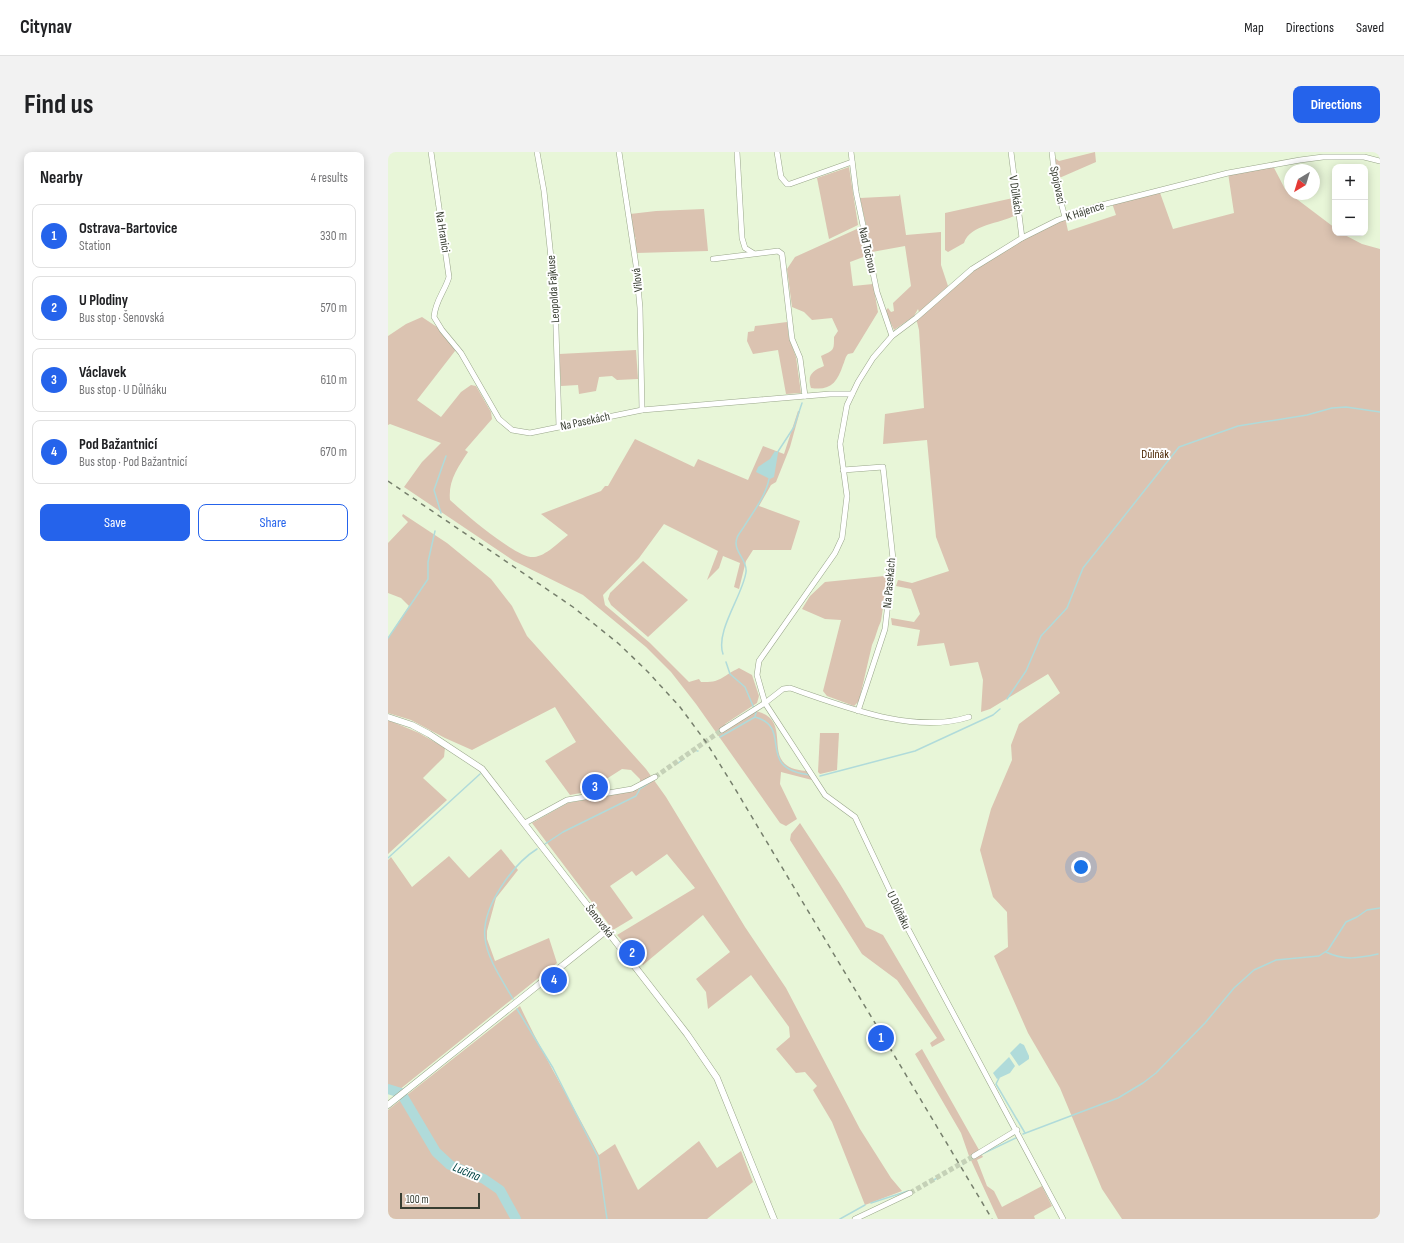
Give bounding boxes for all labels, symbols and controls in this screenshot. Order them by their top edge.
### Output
text: Citynav [20,16,72,39]
text: Map [1244,19,1264,36]
text: Directions [1286,19,1334,36]
text: Saved [1356,19,1384,36]
button: Directions [1293,86,1380,123]
text: Find us [24,88,93,121]
north arrow [1284,164,1320,200]
map controls [1332,164,1368,236]
button: + [1332,164,1368,200]
street label: Spojovací [1046,165,1069,206]
text: Nearby [40,168,83,188]
text: 4 results [311,170,348,186]
street label: V Důlkách [1005,174,1026,216]
street label: K Hájence [1064,198,1107,225]
button: − [1332,200,1368,236]
street label: Na Hranici [432,211,453,254]
text: Ostrava-Bartovice [79,219,177,238]
street label: Nad Točnou [855,226,880,274]
text: 1 [51,228,57,244]
text: 330 m [320,228,347,244]
text: Station [79,238,111,254]
street label: Leopolda Fajkuse [544,255,563,323]
street label: Vilová [629,267,646,293]
text: U Plodiny [79,291,128,310]
text: 2 [51,300,57,316]
text: 570 m [320,300,347,316]
text: Bus stop · Šenovská [79,310,164,326]
text: Václavek [79,363,126,382]
text: 3 [51,372,57,388]
text: 610 m [321,372,347,388]
text: Bus stop · U Důlňáku [79,382,167,398]
street label: Na Pasekách [559,409,611,434]
text: Pod Bažantnicí [79,435,157,454]
text: 4 [51,444,57,460]
text: 670 m [320,444,347,460]
park label: Důlňák [1141,447,1169,462]
text: Bus stop · Pod Bažantnicí [79,454,187,470]
button: Save [40,504,190,541]
button: Share [198,504,348,541]
street label: Na Pasekách [880,557,899,609]
pin: 3 [582,772,608,802]
your location [1071,857,1091,877]
street label: U Důlňáku [883,889,914,932]
street label: Šenovská [582,902,617,941]
pin: 2 [619,938,645,968]
pin: 4 [541,965,567,995]
pin: 1 [868,1023,894,1053]
water label: Lučina [451,1159,483,1185]
scale bar [400,1191,480,1210]
text: 100 m [406,1193,428,1206]

